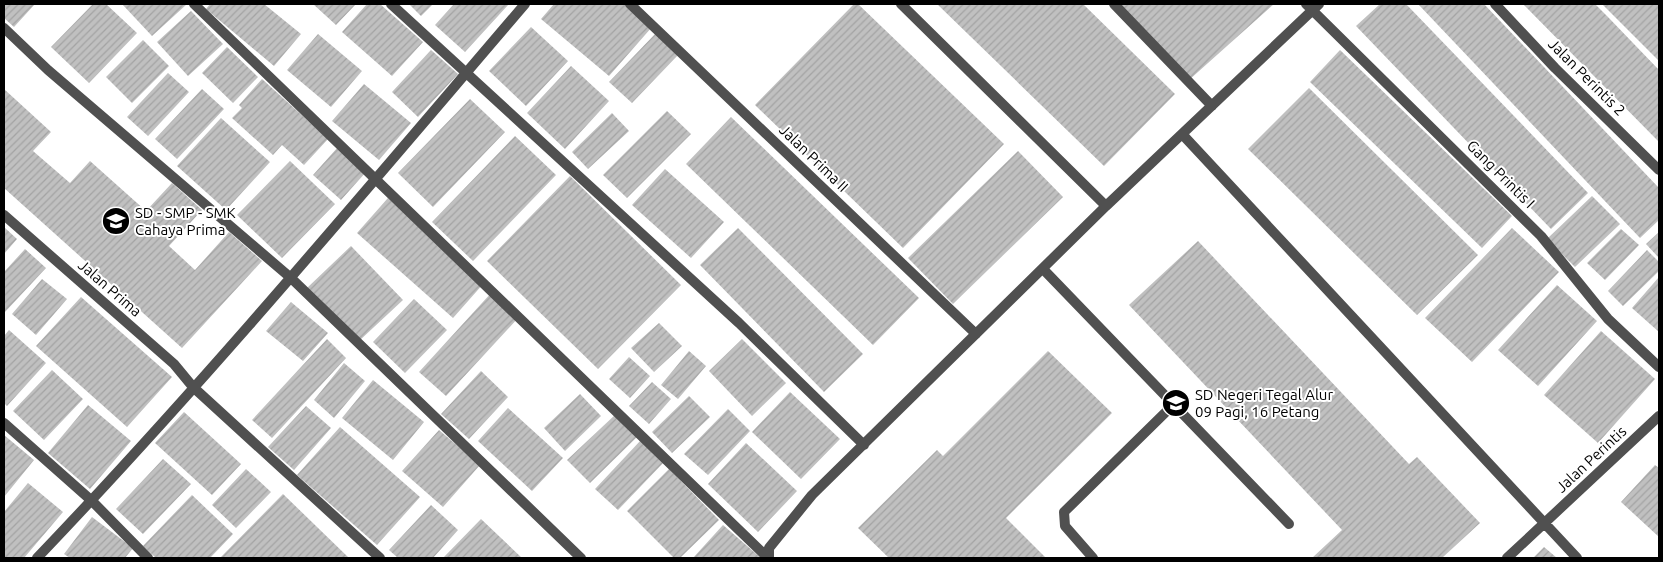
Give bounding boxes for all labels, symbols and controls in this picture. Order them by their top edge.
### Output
street label: Jalan Perintis 2 [1545,35,1629,119]
street label: Jalan Prima II [776,121,852,195]
street label: Gang Printis I [1464,137,1538,211]
place label: SD - SMP - SMK Cahaya Prima [135,204,236,238]
school or university icon: SD - SMP - SMK Cahaya Prima [101,206,131,236]
street label: Jalan Prima [75,256,145,320]
place label: SD Negeri Tegal Alur 09 Pagi, 16 Petang [1195,386,1333,420]
school or university icon: SD Negeri Tegal Alur 09 Pagi, 16 Petang [1161,388,1191,418]
street label: Jalan Perintis [1552,422,1630,496]

